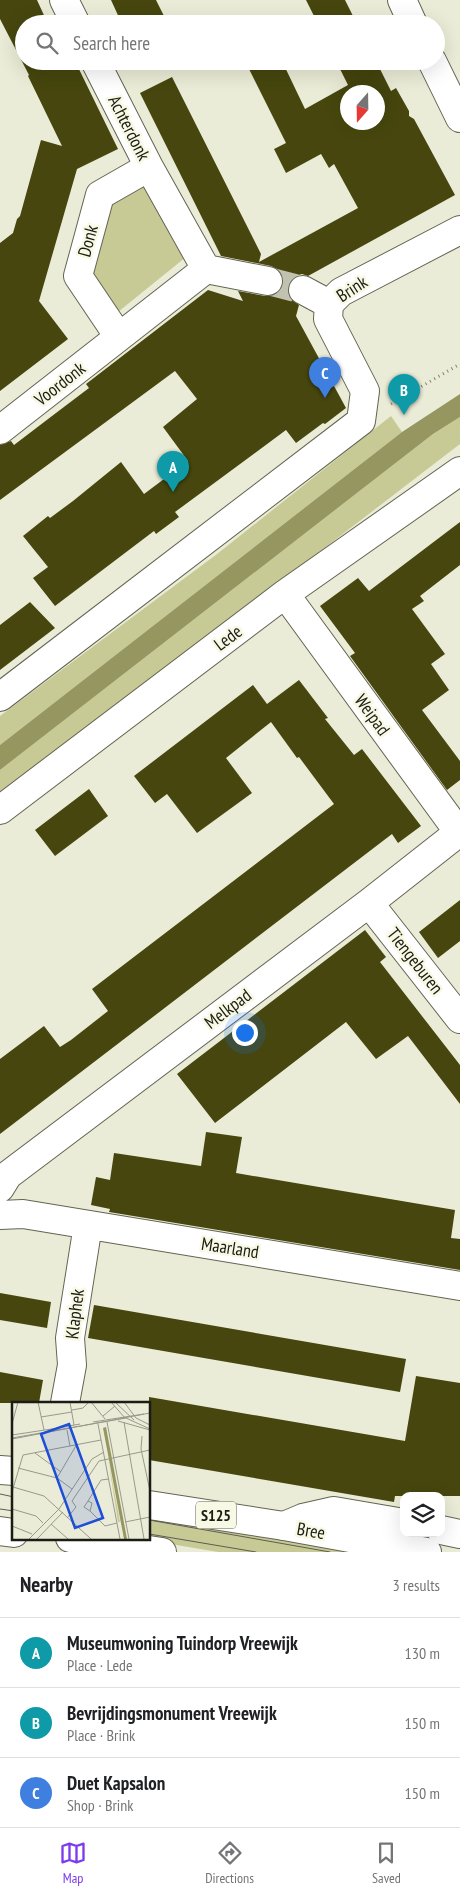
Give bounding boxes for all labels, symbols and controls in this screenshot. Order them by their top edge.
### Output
search box [15,15,445,70]
icon: search [33,29,61,57]
text: Search here [73,31,150,55]
north arrow [340,85,385,130]
street label: Achterdonk [103,91,156,164]
street label: Donk [72,222,103,259]
street label: Brink [332,270,372,307]
street label: Voordonk [29,357,90,411]
pin: C [309,357,341,398]
pin: B [388,374,420,415]
pin: A [157,451,189,492]
street label: Lede [209,620,246,656]
street label: Weipad [350,689,395,740]
street label: Tiengeburen [382,923,449,999]
street label: Melkpad [200,983,256,1034]
your location [232,1020,258,1046]
street label: Maarland [200,1232,260,1263]
street label: Klaphek [60,1287,89,1340]
inset map [12,1402,150,1540]
map controls [400,1492,445,1537]
button: layers [400,1492,445,1537]
road number: S125 [196,1502,236,1528]
street label: Bree [295,1517,327,1544]
text: Nearby [20,1571,73,1598]
text: 3 results [393,1575,440,1595]
text: Museumwoning Tuindorp Vreewijk [67,1631,298,1655]
text: A [32,1643,40,1663]
text: 130 m [405,1643,440,1663]
text: Place · Lede [67,1655,133,1675]
text: Bevrijdingsmonument Vreewijk [67,1701,277,1725]
text: B [32,1713,40,1733]
text: 150 m [405,1713,440,1733]
text: Place · Brink [67,1725,135,1745]
text: Duet Kapsalon [67,1771,165,1795]
text: C [32,1783,40,1803]
text: 150 m [405,1783,440,1803]
text: Shop · Brink [67,1795,134,1815]
tab: Map [59,1839,87,1887]
tab: Directions [205,1839,254,1887]
tab: Saved [372,1839,401,1887]

